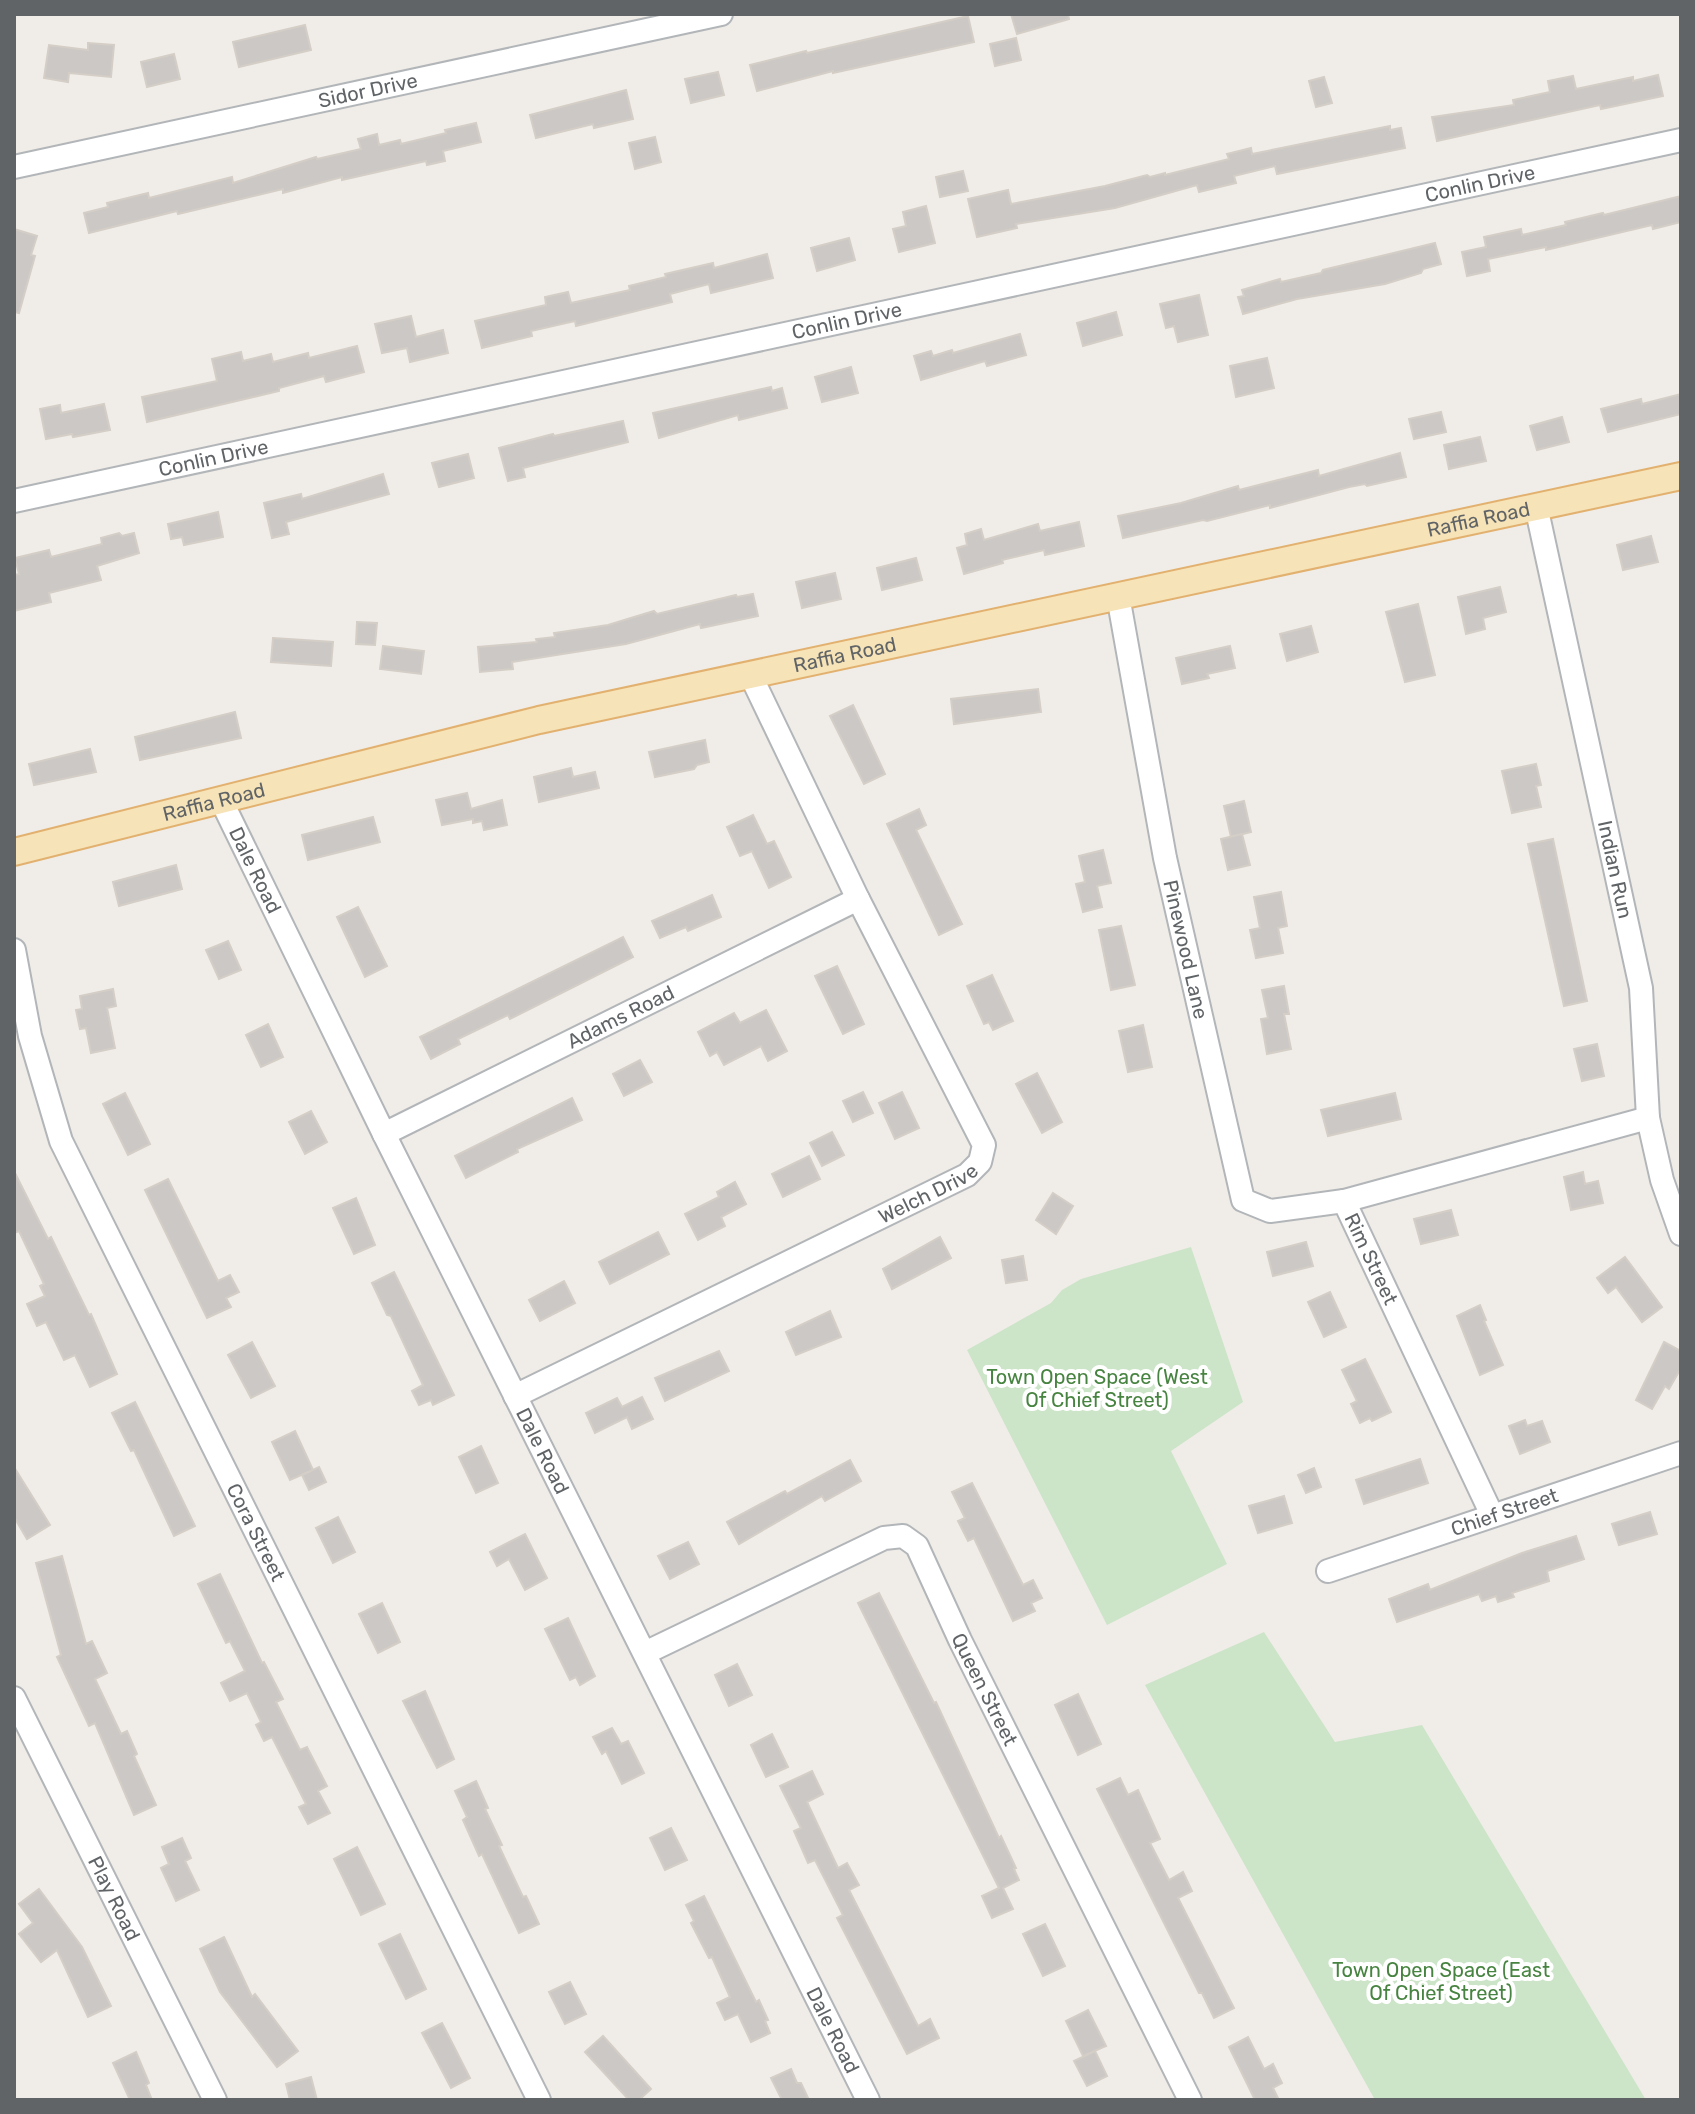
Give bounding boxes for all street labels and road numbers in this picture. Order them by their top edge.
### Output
street label: Sidor Drive [316,68,420,113]
street label: Conlin Drive [1423,160,1537,207]
street label: Conlin Drive [790,297,904,344]
street label: Conlin Drive [156,434,271,481]
street label: Raffia Road [1425,497,1532,542]
street label: Raffia Road [791,632,898,677]
street label: Raffia Road [160,777,267,826]
street label: Indian Run [1593,818,1638,921]
street label: Dale Road [224,823,286,917]
street label: Pinewood Lane [1158,878,1213,1021]
street label: Adams Road [563,980,678,1053]
street label: Welch Drive [874,1159,983,1228]
street label: Rim Street [1339,1209,1403,1309]
street label: Dale Road [511,1404,574,1498]
street label: Cora Street [222,1479,290,1585]
street label: Chief Street [1448,1483,1561,1541]
street label: Queen Street [946,1629,1023,1750]
street label: Play Road [83,1852,145,1945]
street label: Dale Road [801,1983,865,2077]

